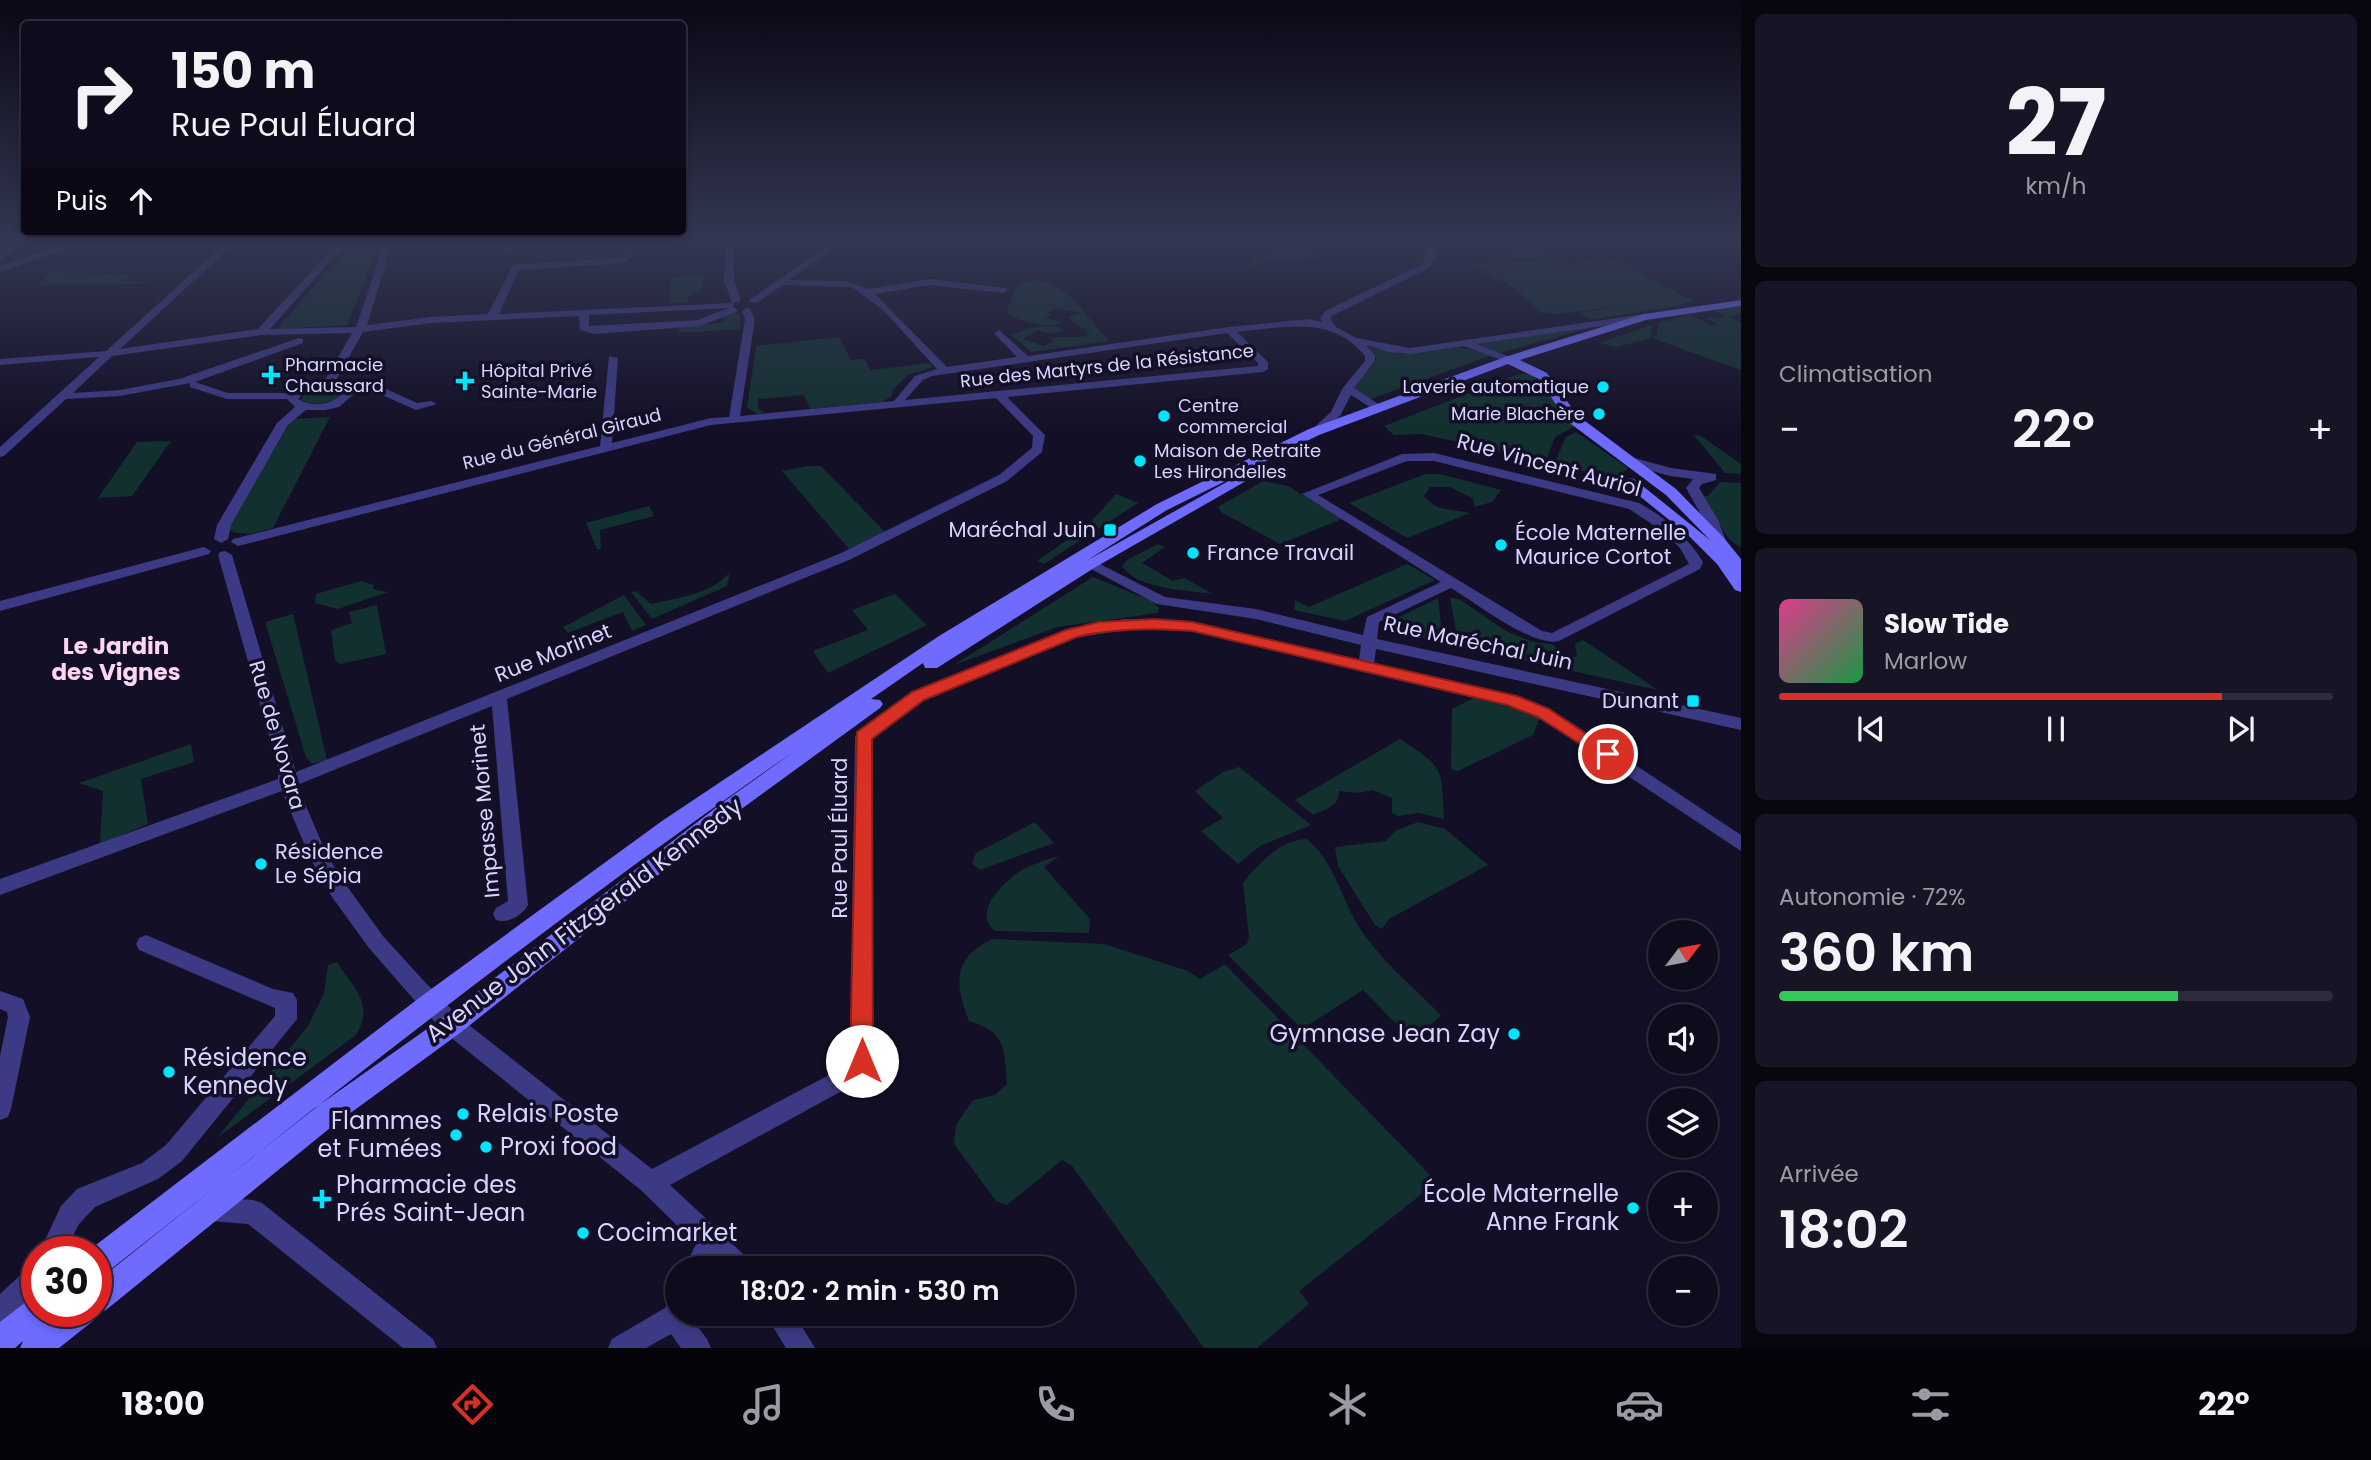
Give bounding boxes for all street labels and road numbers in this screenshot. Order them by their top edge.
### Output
street label: Rue des Martyrs de la Résistance [959,338,1255,393]
street label: Rue du Général Giraud [460,402,664,475]
street label: Rue Vincent Auriol [1454,426,1644,503]
street label: Rue Maréchal Juin [1381,608,1575,677]
street label: Rue Morinet [490,616,615,689]
street label: Rue de Novara [242,657,313,813]
street label: Impasse Morinet [462,723,507,899]
street label: Rue Paul Éluard [825,757,854,919]
street label: Avenue John Fitzgerald Kennedy [419,789,749,1050]

